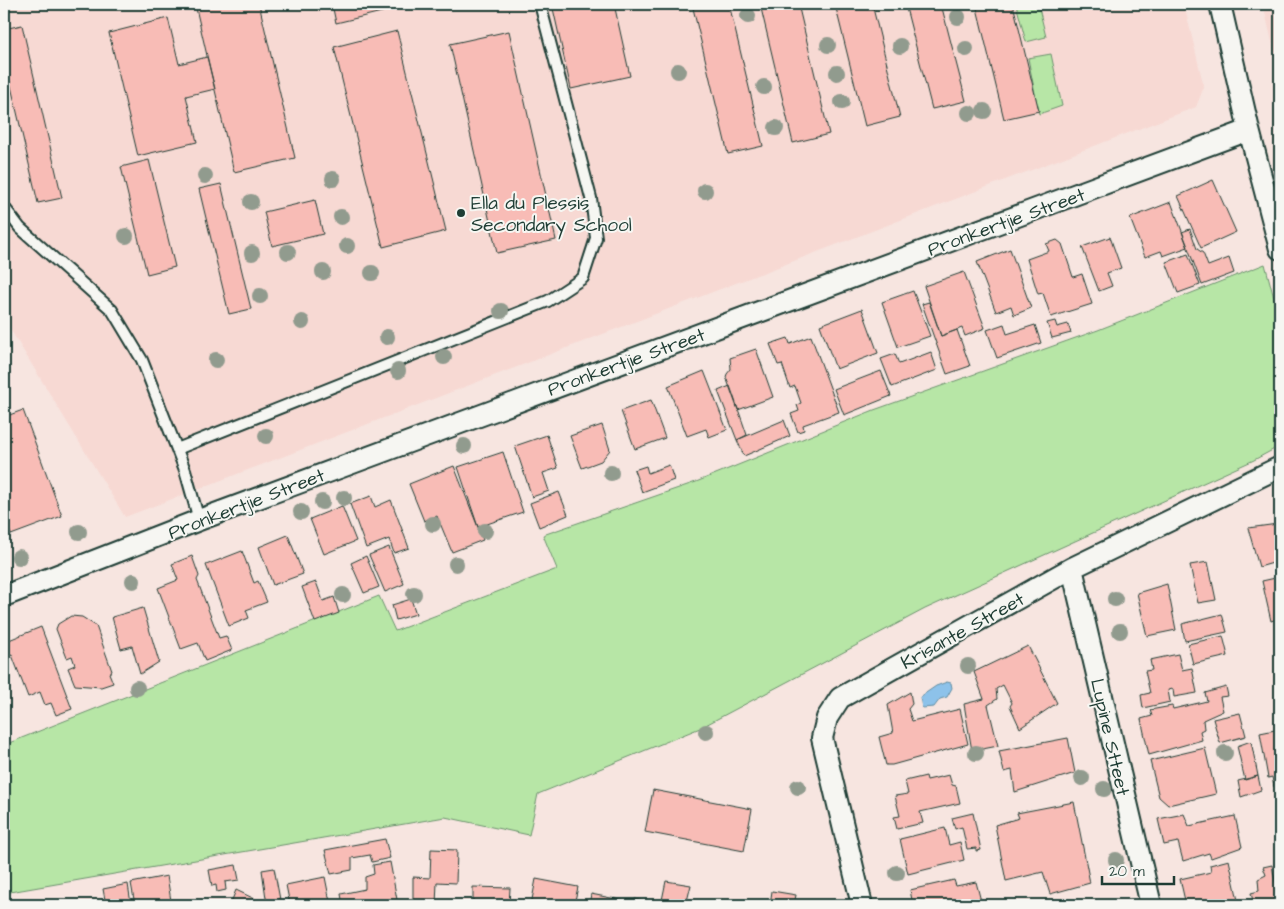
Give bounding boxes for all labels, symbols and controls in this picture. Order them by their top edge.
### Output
street label: Pronkertjie Street [924,181,1089,263]
place label: Ella du Plessis Secondary School [471,190,632,240]
marker: Ella du Plessis Secondary School [455,207,467,219]
street label: Pronkertjie Street [544,321,709,403]
street label: Pronkertjie Street [164,462,329,547]
street label: Krisante Street [896,586,1030,677]
street label: Lupine Stteet [1083,676,1136,799]
scale bar [1102,854,1174,886]
text: 20 m [1109,861,1145,882]

